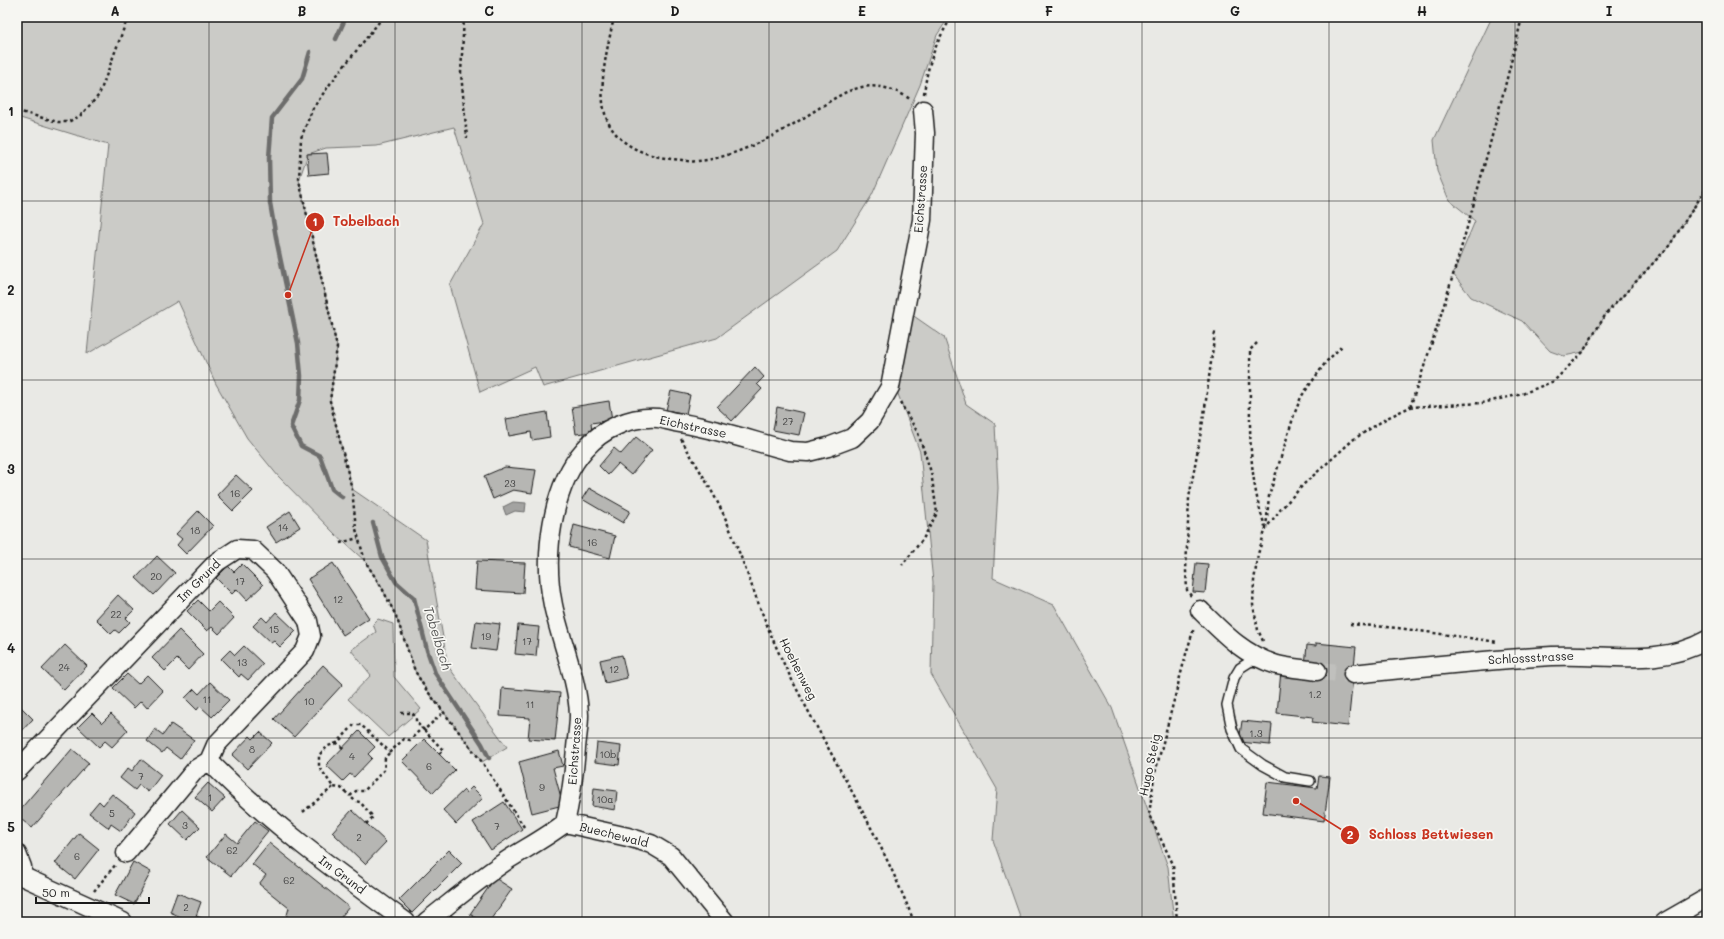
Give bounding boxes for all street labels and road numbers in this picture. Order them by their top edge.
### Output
street label: Eichstrasse [910,164,930,233]
street label: Eichstrasse [658,411,728,441]
street label: Im Grund [173,555,223,605]
street label: Hoehenweg [776,635,821,702]
street label: Schlossstrasse [1488,647,1574,667]
street label: Eichstrasse [564,716,584,785]
street label: Hugo Steig [1135,732,1163,797]
street label: Buechewald [578,818,651,850]
street label: Im Grund [316,851,369,897]

